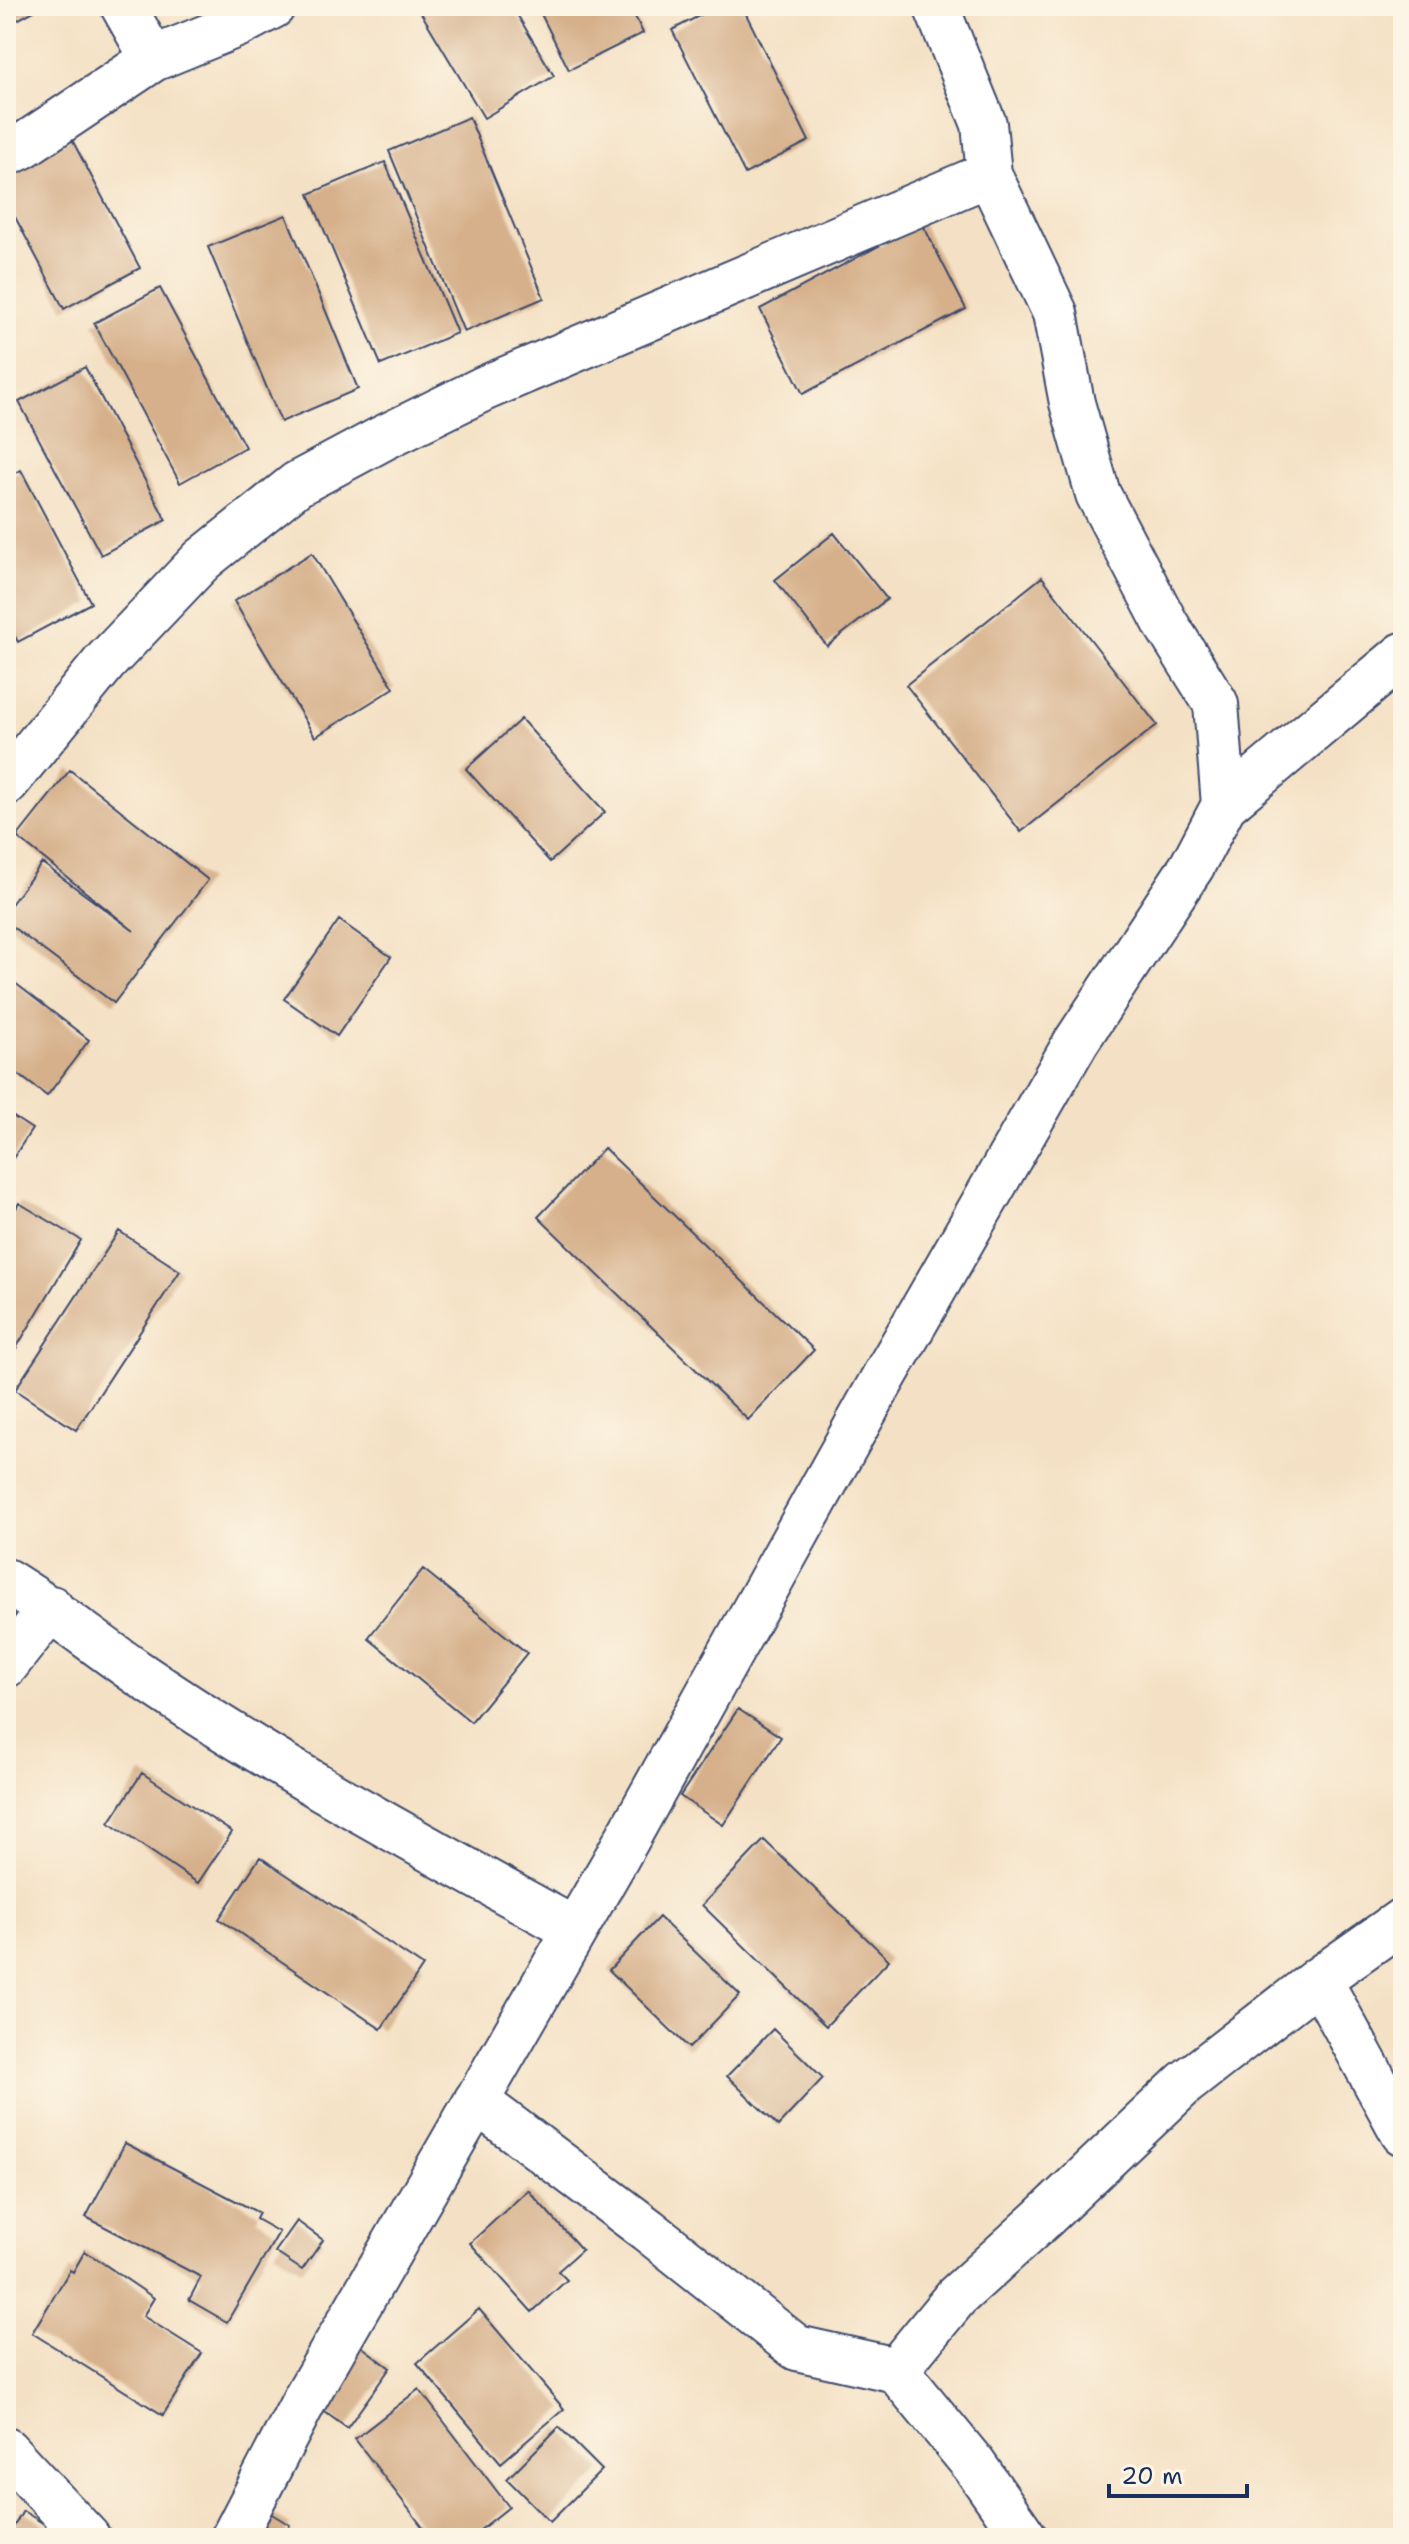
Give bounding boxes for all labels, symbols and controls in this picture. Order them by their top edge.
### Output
scale bar [1109,2448,1247,2498]
text: 20 m [1121,2460,1183,2492]

